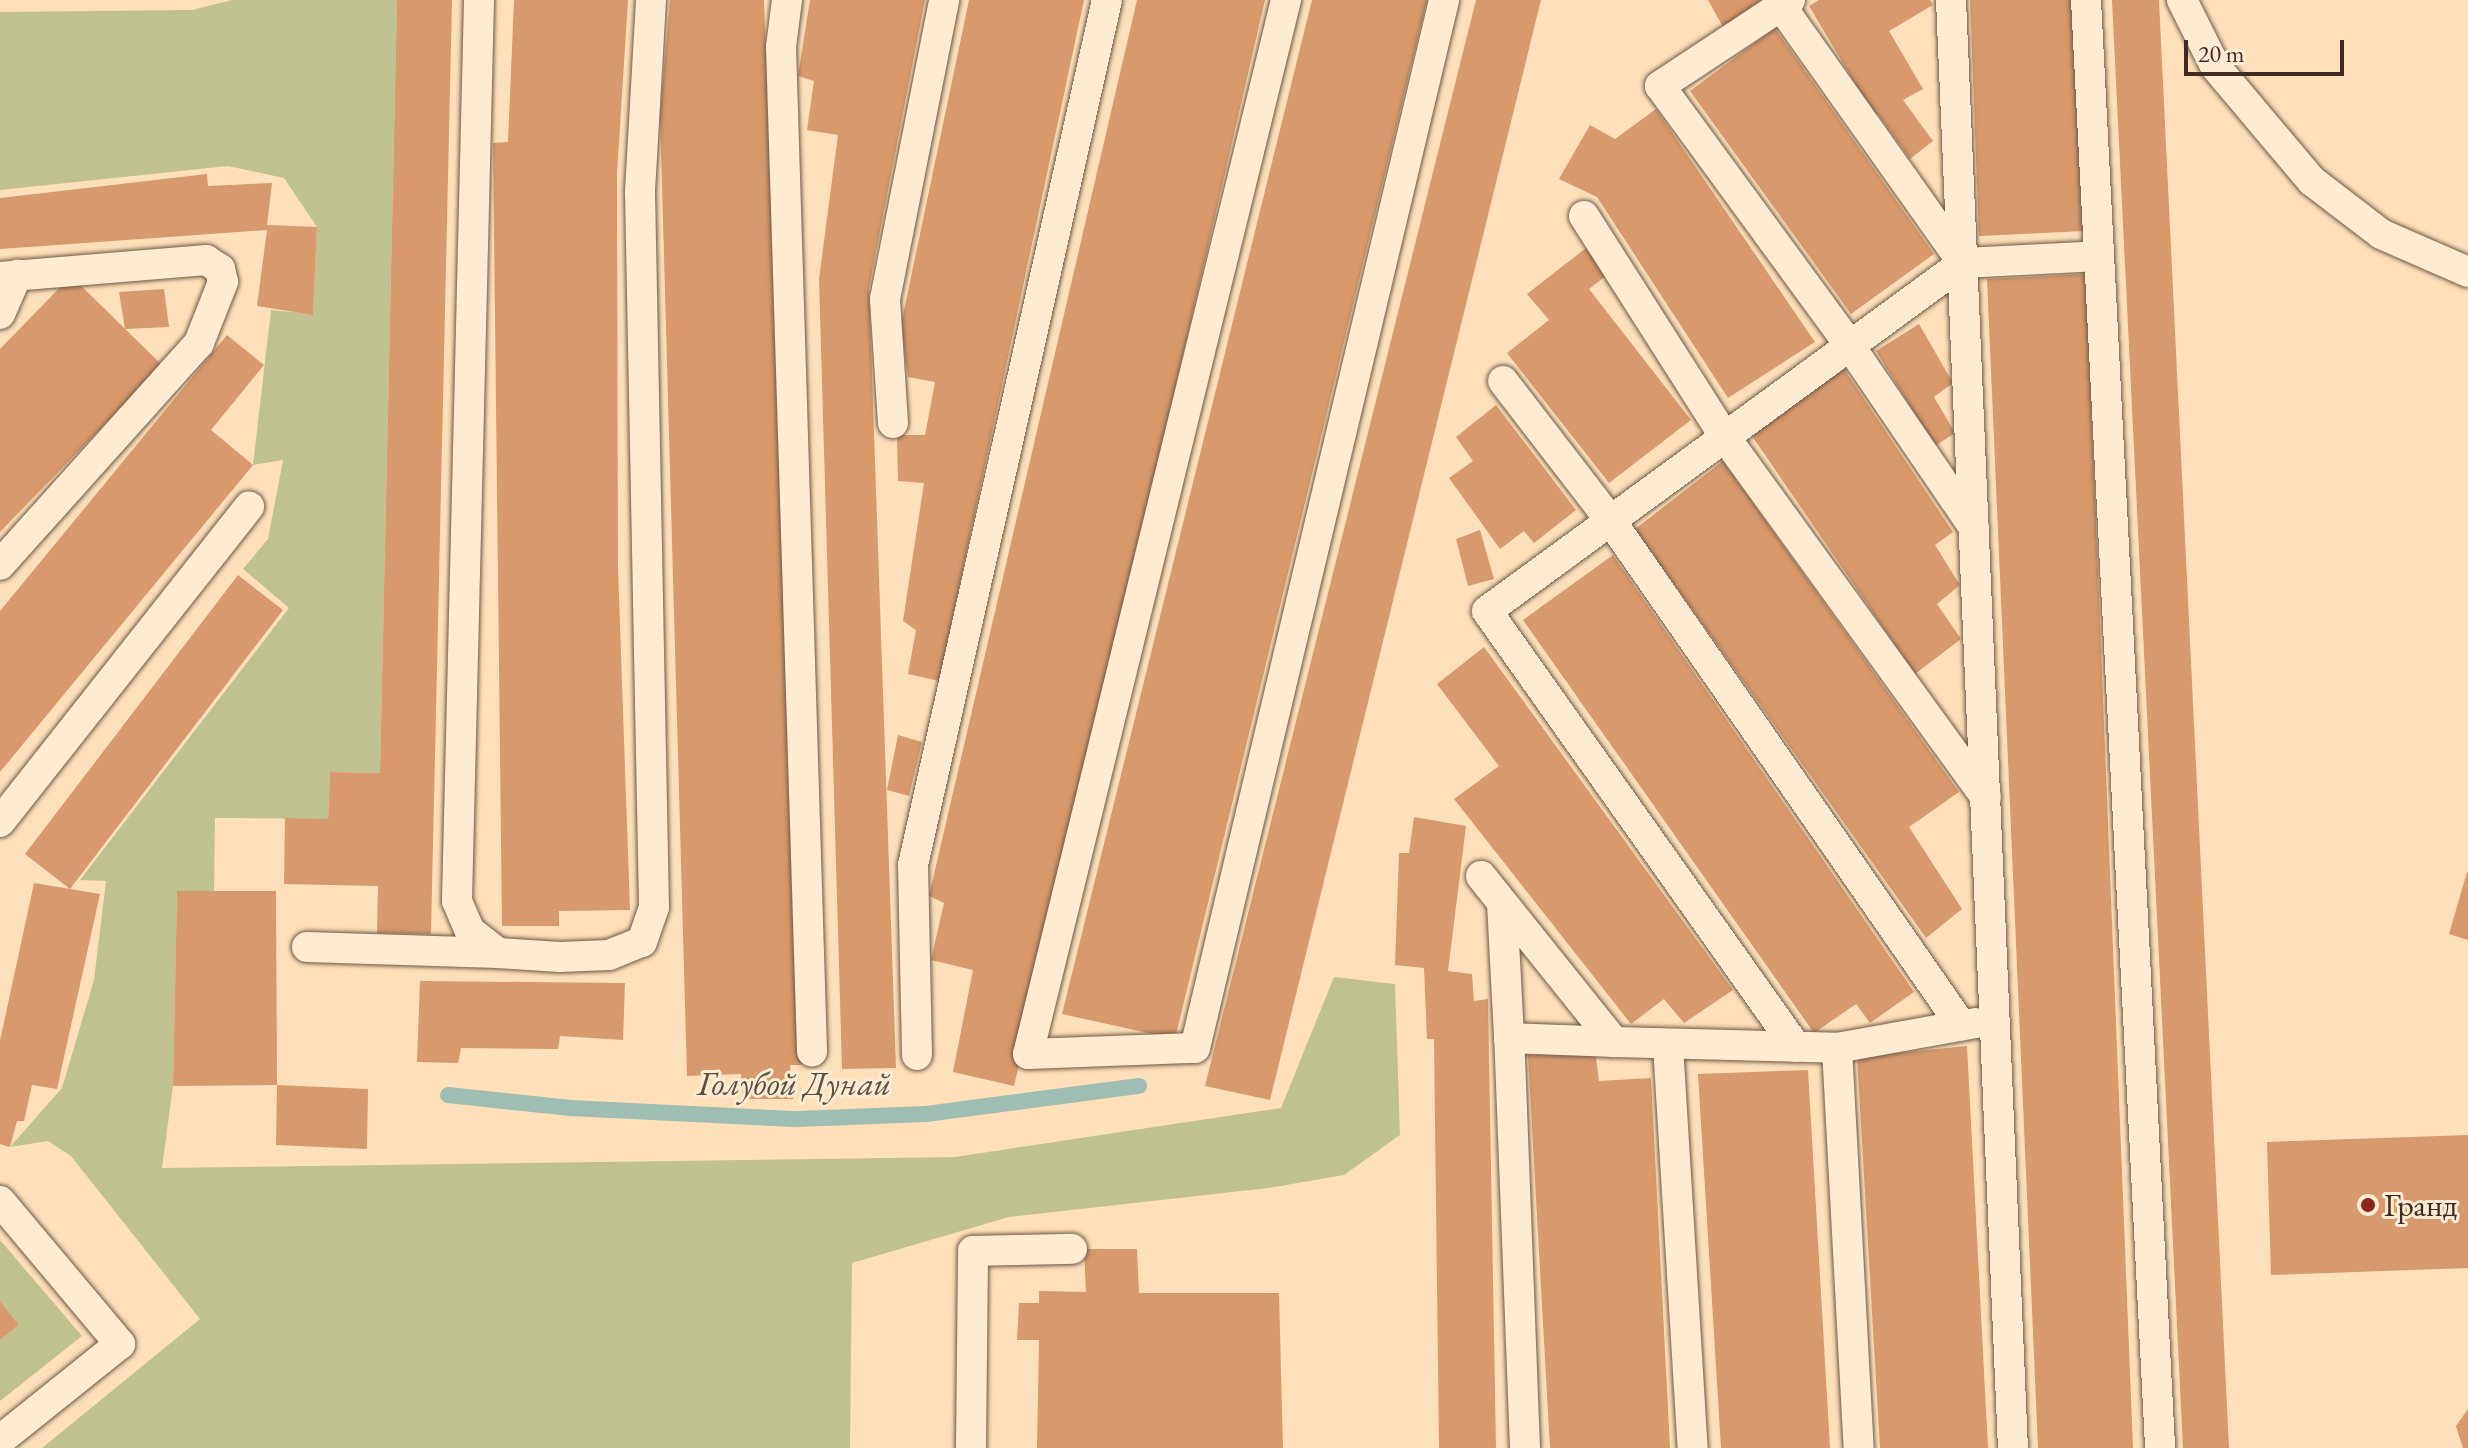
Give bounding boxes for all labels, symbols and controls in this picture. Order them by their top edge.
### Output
scale bar [2188,24,2348,74]
text: 20 m [2198,38,2245,69]
water label: Голубой Дунай [697,1064,891,1104]
place label: Гранд [2384,1186,2457,1224]
marker: Гранд [2359,1196,2377,1214]

